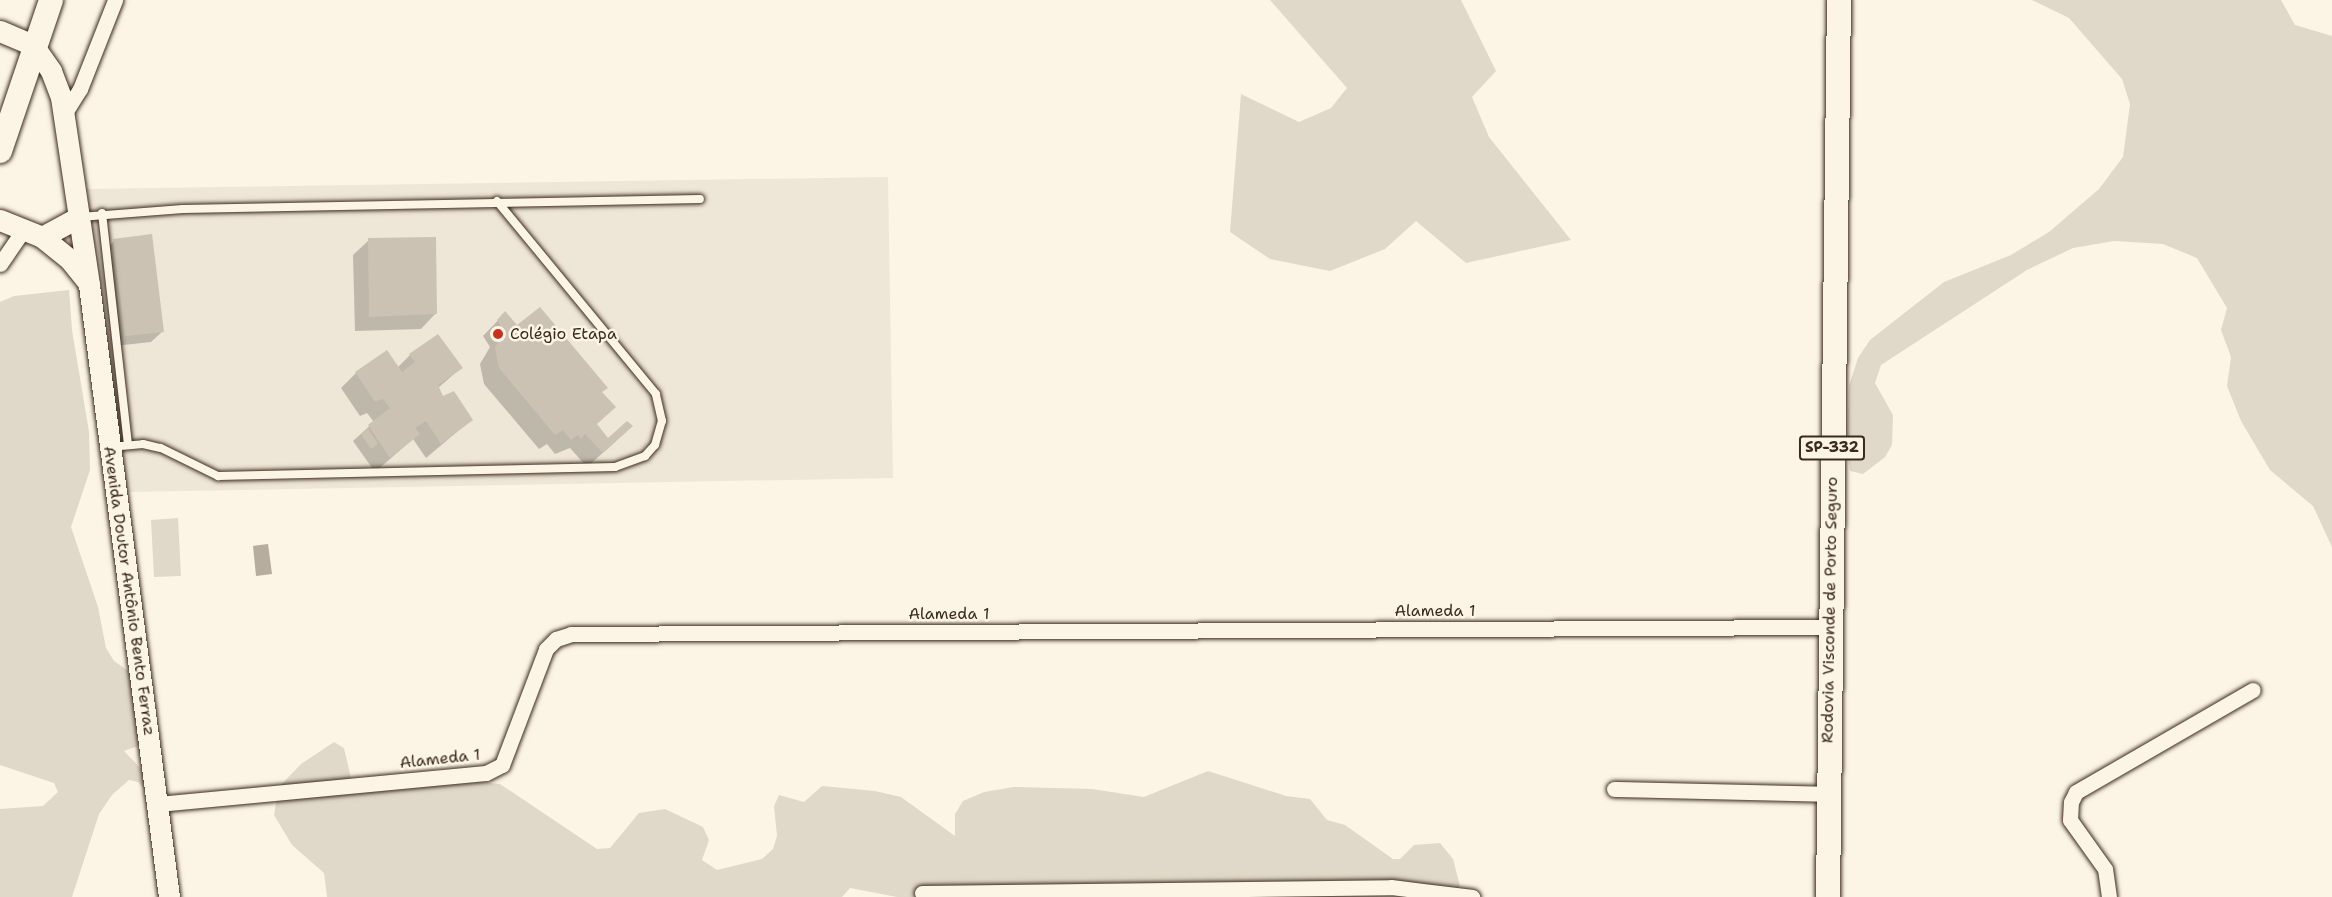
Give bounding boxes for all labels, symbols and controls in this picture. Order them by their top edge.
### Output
place label: Colégio Etapa [510,324,617,344]
marker: Colégio Etapa [491,327,505,341]
road number: SP-332 [1798,436,1866,460]
street label: Avenida Doutor Antônio Bento Ferraz [99,445,159,737]
street label: Rodovia Visconde de Porto Seguro [1818,477,1842,743]
street label: Alameda 1 [1394,601,1476,621]
street label: Alameda 1 [908,604,990,624]
street label: Alameda 1 [399,745,481,773]

